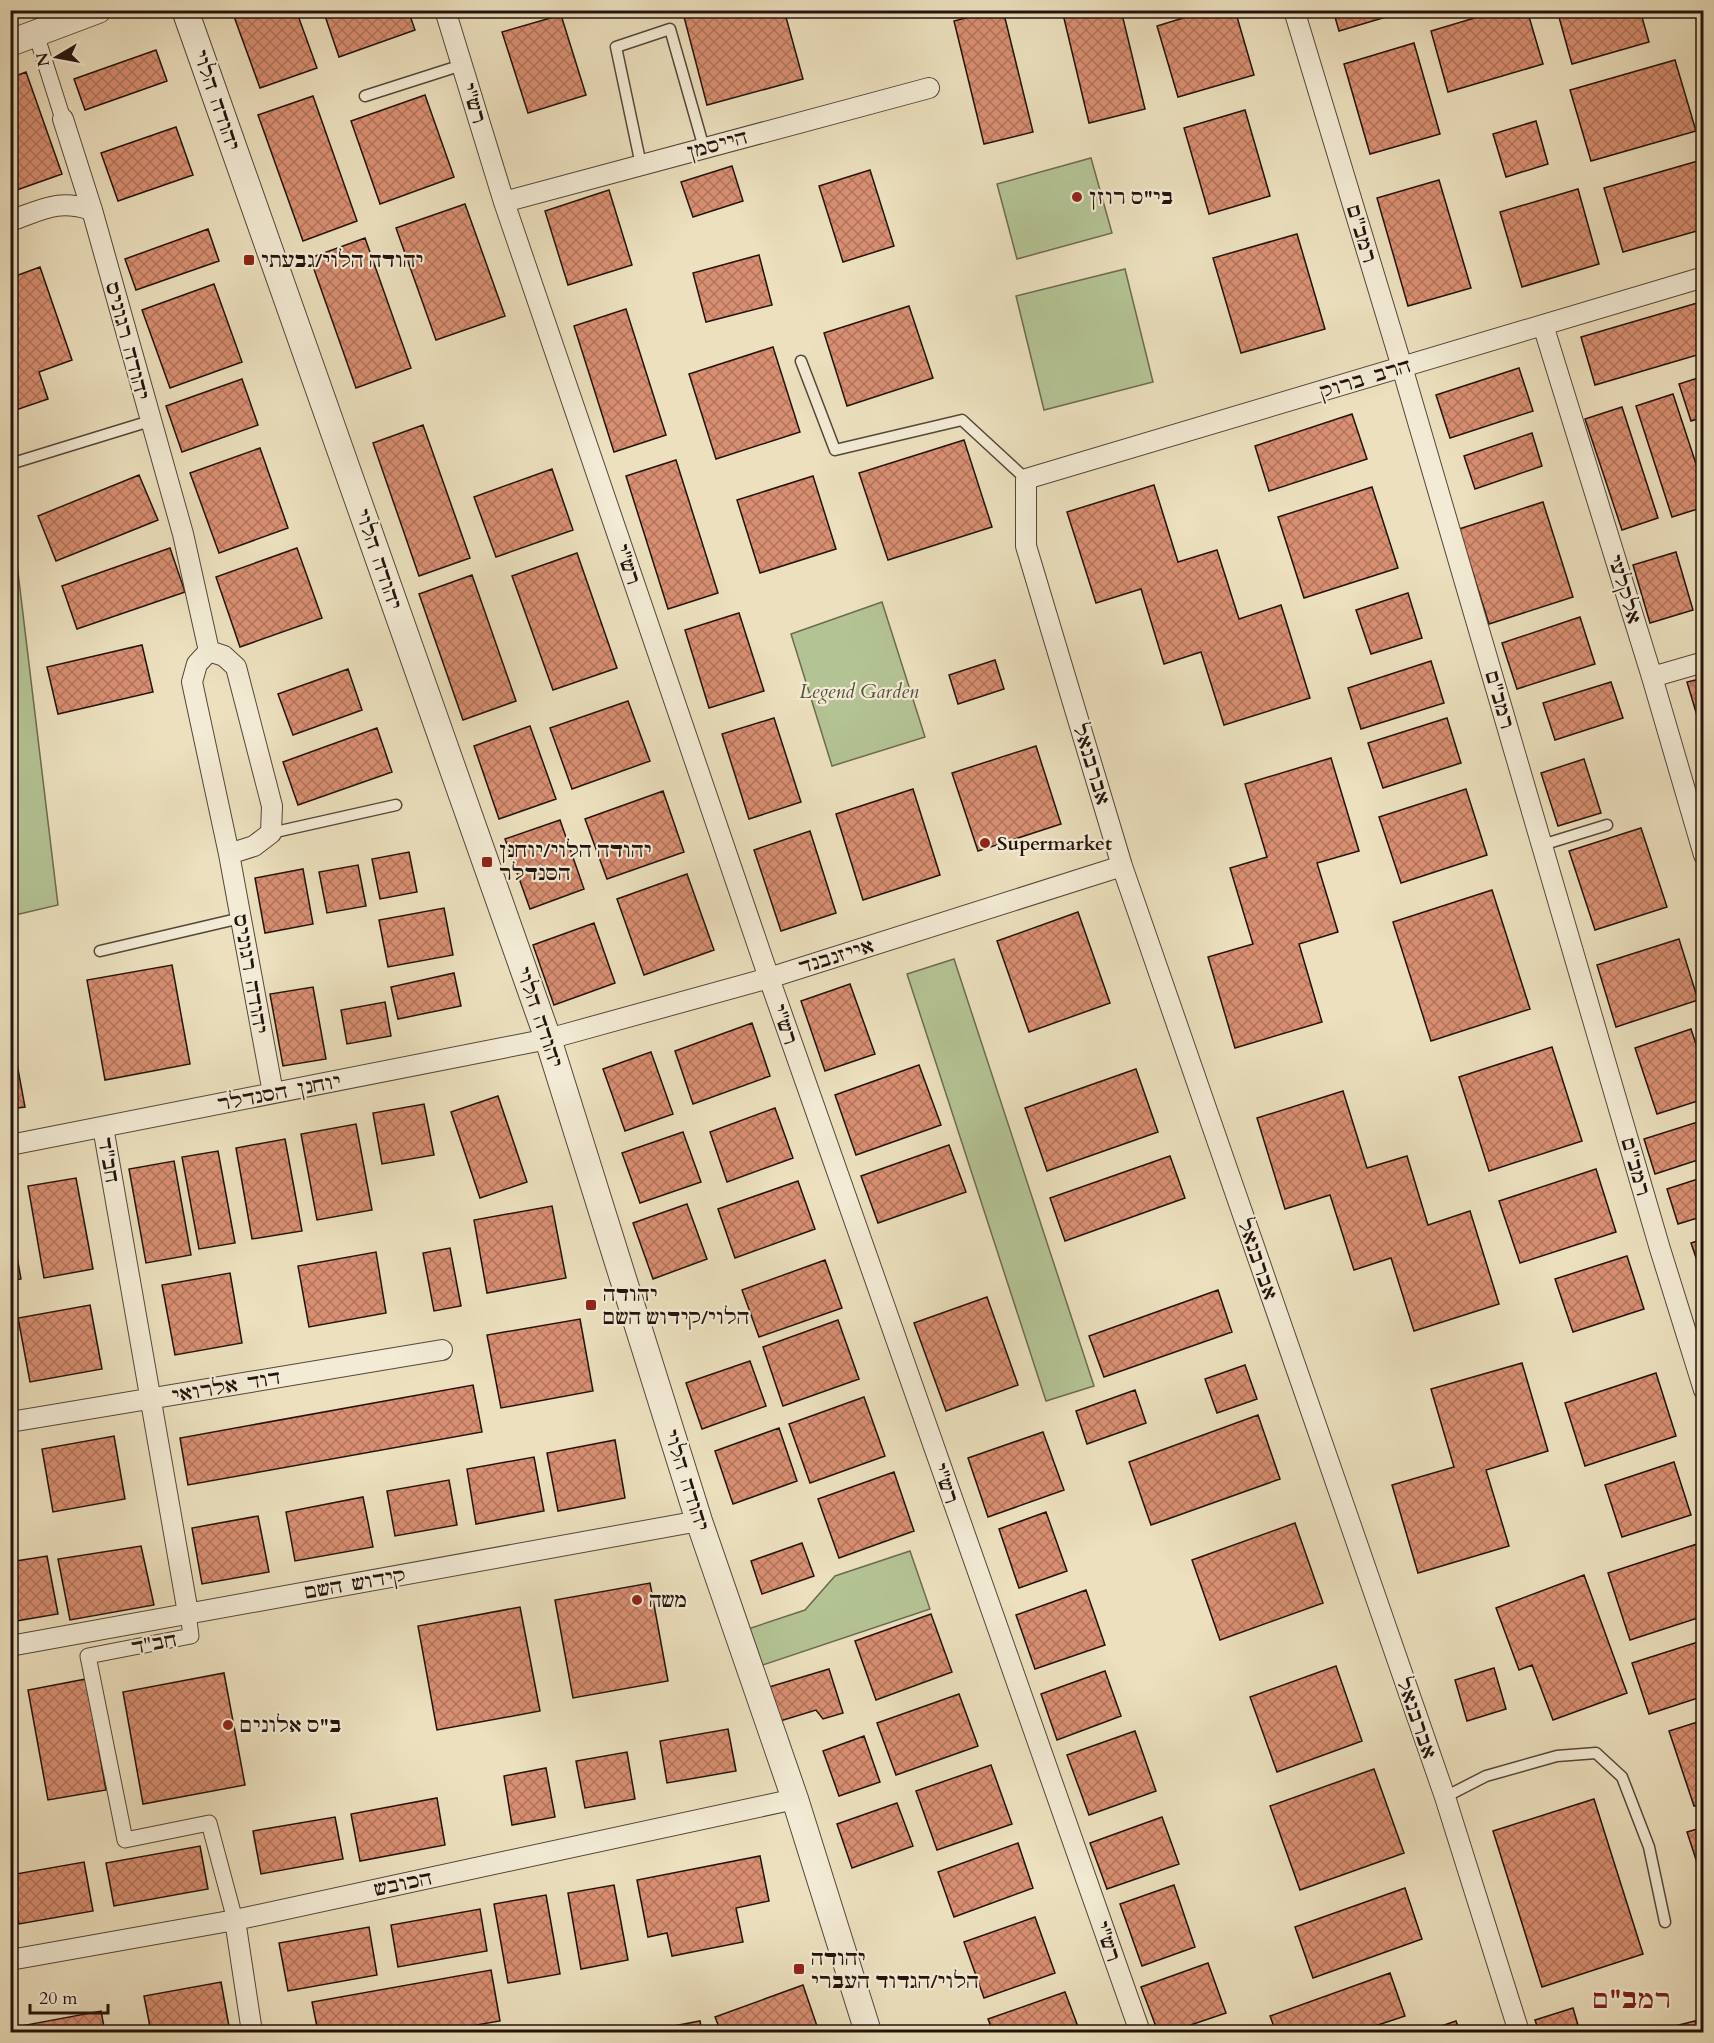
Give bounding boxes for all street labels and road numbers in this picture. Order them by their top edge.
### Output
street label: יהודה הלוי [187,46,246,154]
street label: רש"י [455,79,492,127]
street label: הייסמן [684,123,751,166]
street label: רמב"ם [1340,202,1383,266]
street label: יהודה רגוניס [99,279,156,403]
street label: הרב ברוק [1316,352,1414,405]
street label: יהודה הלוי [349,505,408,613]
street label: רש"י [608,540,647,588]
street label: אלקלעי [1601,551,1648,627]
street label: רמב"ם [1478,668,1521,732]
street label: אברבנאל [1066,720,1117,808]
street label: יהודה רגוניס [227,912,274,1036]
street label: אייזנבנד [795,932,877,981]
street label: יהודה הלוי [510,963,569,1071]
street label: רש"י [765,1000,804,1048]
street label: יוחנן הסנדלר [215,1067,343,1118]
street label: חב"ד [91,1135,126,1185]
street label: רמב"ם [1614,1135,1657,1199]
street label: אברבנאל [1231,1215,1284,1303]
street label: דוד אלרואי [170,1364,283,1409]
street label: יהודה הלוי [657,1426,716,1534]
street label: רש"י [926,1459,965,1507]
street label: קידוש השם [302,1561,408,1606]
street label: חב"ד [129,1626,179,1661]
street label: אברבנאל [1390,1674,1443,1762]
street label: הכובש [372,1864,435,1903]
street label: רש"י [1088,1917,1127,1965]

